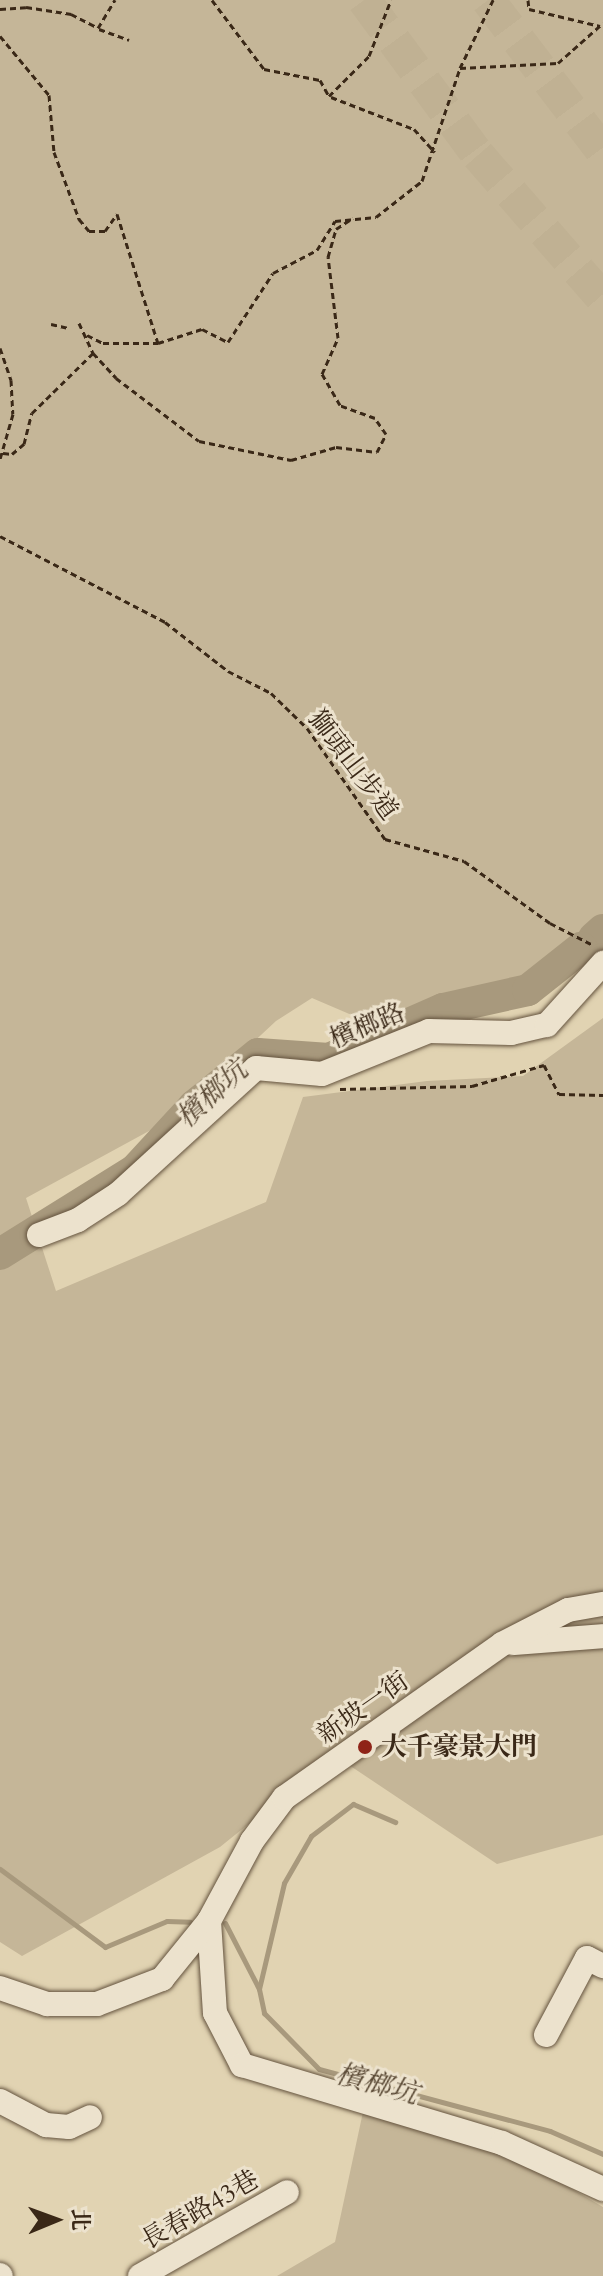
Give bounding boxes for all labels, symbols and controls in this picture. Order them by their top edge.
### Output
street label: 獅頭山步道 [301,704,405,826]
street label: 檳榔路 [325,997,409,1055]
water label: 檳榔坑 [170,1053,254,1135]
street label: 新坡一街 [311,1665,415,1751]
place label: 大千豪景大門 [381,1731,537,1763]
marker: 大千豪景大門 [356,1738,374,1756]
water label: 檳榔坑 [332,2057,422,2111]
street label: 長春路43巷 [136,2164,264,2256]
north arrow [16,2180,96,2260]
text: 北 [65,2208,95,2231]

